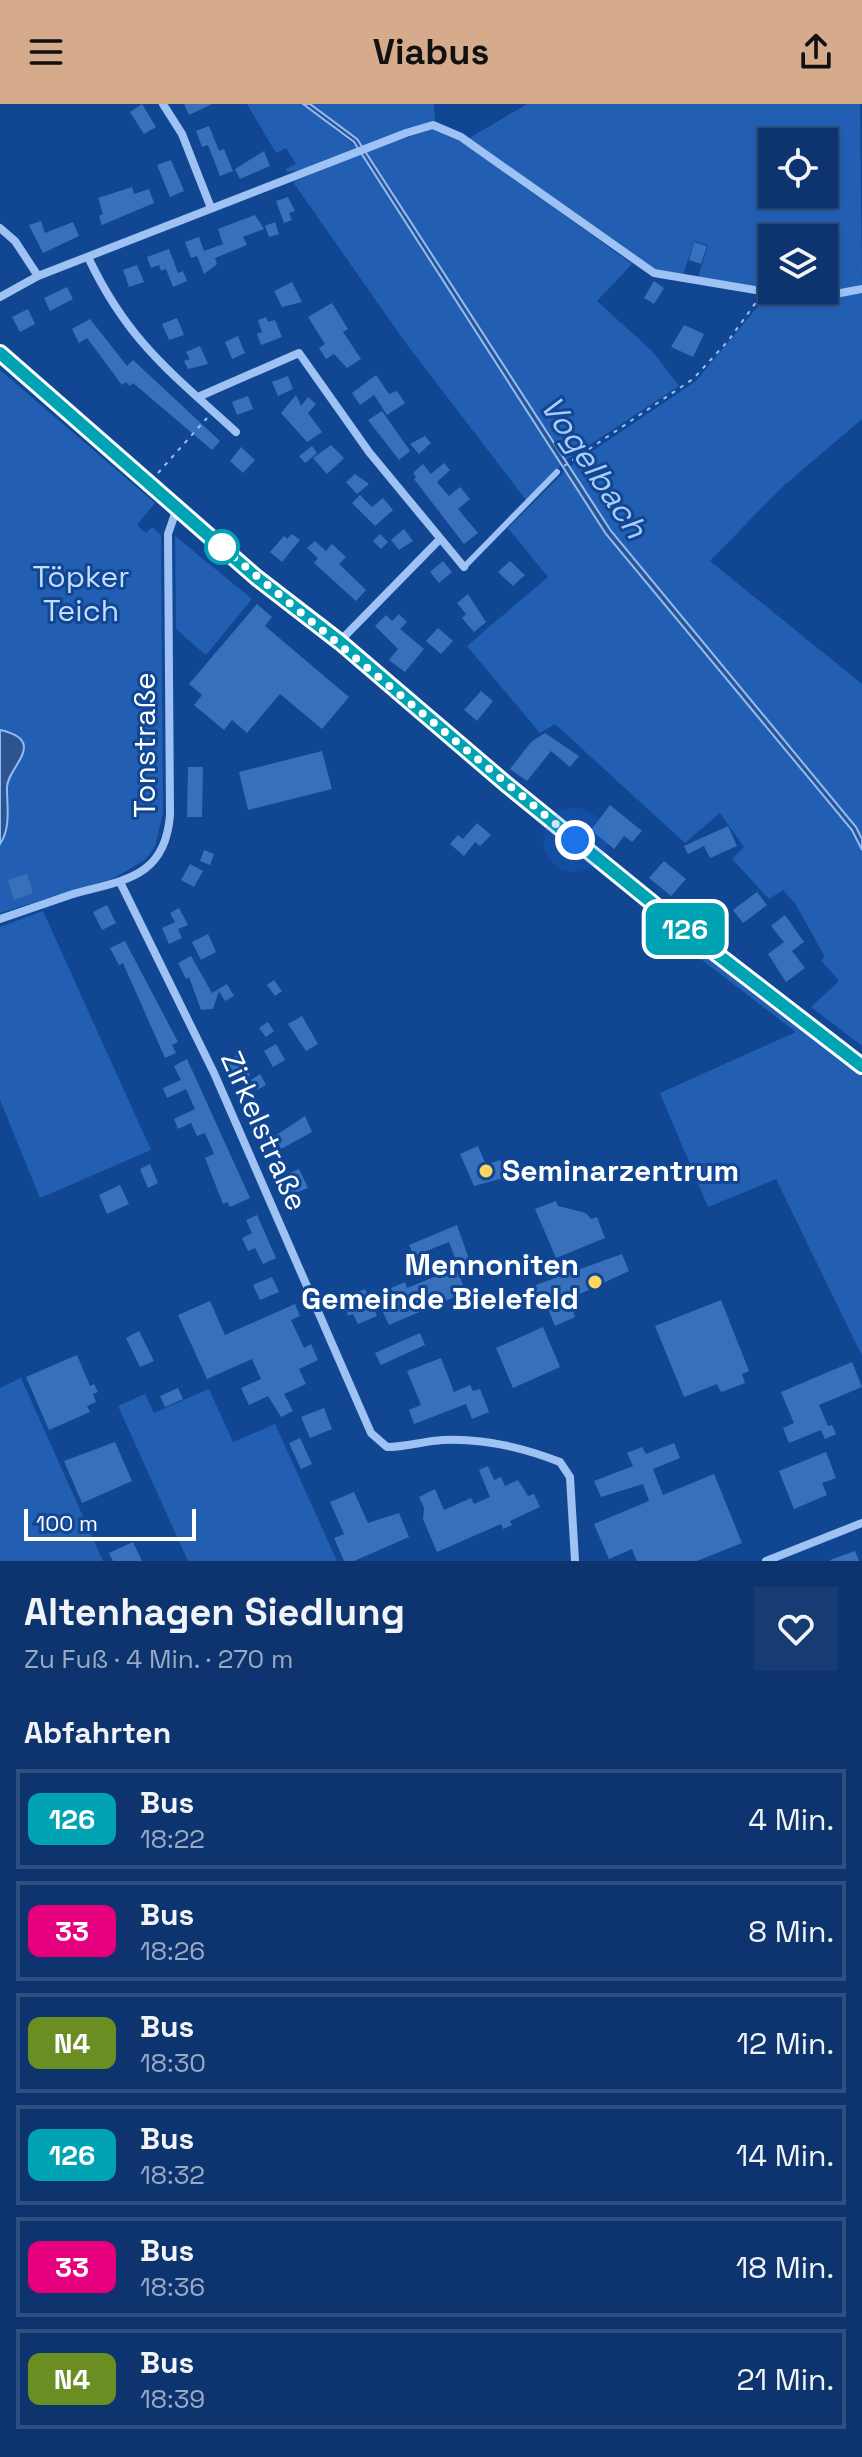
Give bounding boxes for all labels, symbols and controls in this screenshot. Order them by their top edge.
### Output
text: Viabus [373,29,489,75]
icon: menu [24,30,68,74]
icon: share [794,30,838,74]
map controls [758,128,838,304]
button: locate [758,128,838,208]
button: layers [758,224,838,304]
water label: Vogelbach [532,388,657,547]
unlabelled marker [205,530,239,564]
park label: Töpker Teich [33,557,129,630]
street label: Tonstraße [125,672,164,818]
your location [555,820,595,860]
line badge: 126 [639,903,731,955]
text: 126 [662,911,708,947]
street label: Zirkelstraße [212,1045,317,1217]
place label: Seminarzentrum [502,1151,739,1190]
marker: Seminarzentrum [477,1162,495,1180]
place label: Mennoniten Gemeinde Bielefeld [301,1245,579,1318]
marker: Mennoniten Gemeinde Bielefeld [586,1273,604,1291]
scale bar [24,1505,196,1541]
text: 100 m [36,1509,98,1537]
button: heart [754,1587,838,1671]
text: Altenhagen Siedlung [24,1588,405,1636]
text: Zu Fuß · 4 Min. · 270 m [24,1642,293,1676]
text: Abfahrten [24,1713,171,1752]
text: Bus [140,1783,194,1822]
text: 4 Min. [748,1800,834,1839]
text: 126 [49,1801,95,1837]
text: 18:22 [140,1822,205,1856]
text: Bus [140,1895,194,1934]
text: 8 Min. [748,1912,834,1951]
text: 33 [55,1913,89,1949]
text: 18:26 [140,1934,205,1968]
text: Bus [140,2007,194,2046]
text: 12 Min. [736,2024,834,2063]
text: N4 [54,2025,90,2061]
text: 18:30 [140,2046,206,2080]
text: Bus [140,2119,194,2158]
text: 14 Min. [736,2136,834,2175]
text: 126 [49,2137,95,2173]
text: 18:32 [140,2158,205,2192]
text: Bus [140,2231,194,2270]
text: 18 Min. [736,2248,834,2287]
text: 33 [55,2249,89,2285]
text: 18:36 [140,2270,205,2304]
text: Bus [140,2343,194,2382]
text: 21 Min. [736,2360,834,2399]
text: N4 [54,2361,90,2397]
text: 18:39 [140,2382,205,2416]

